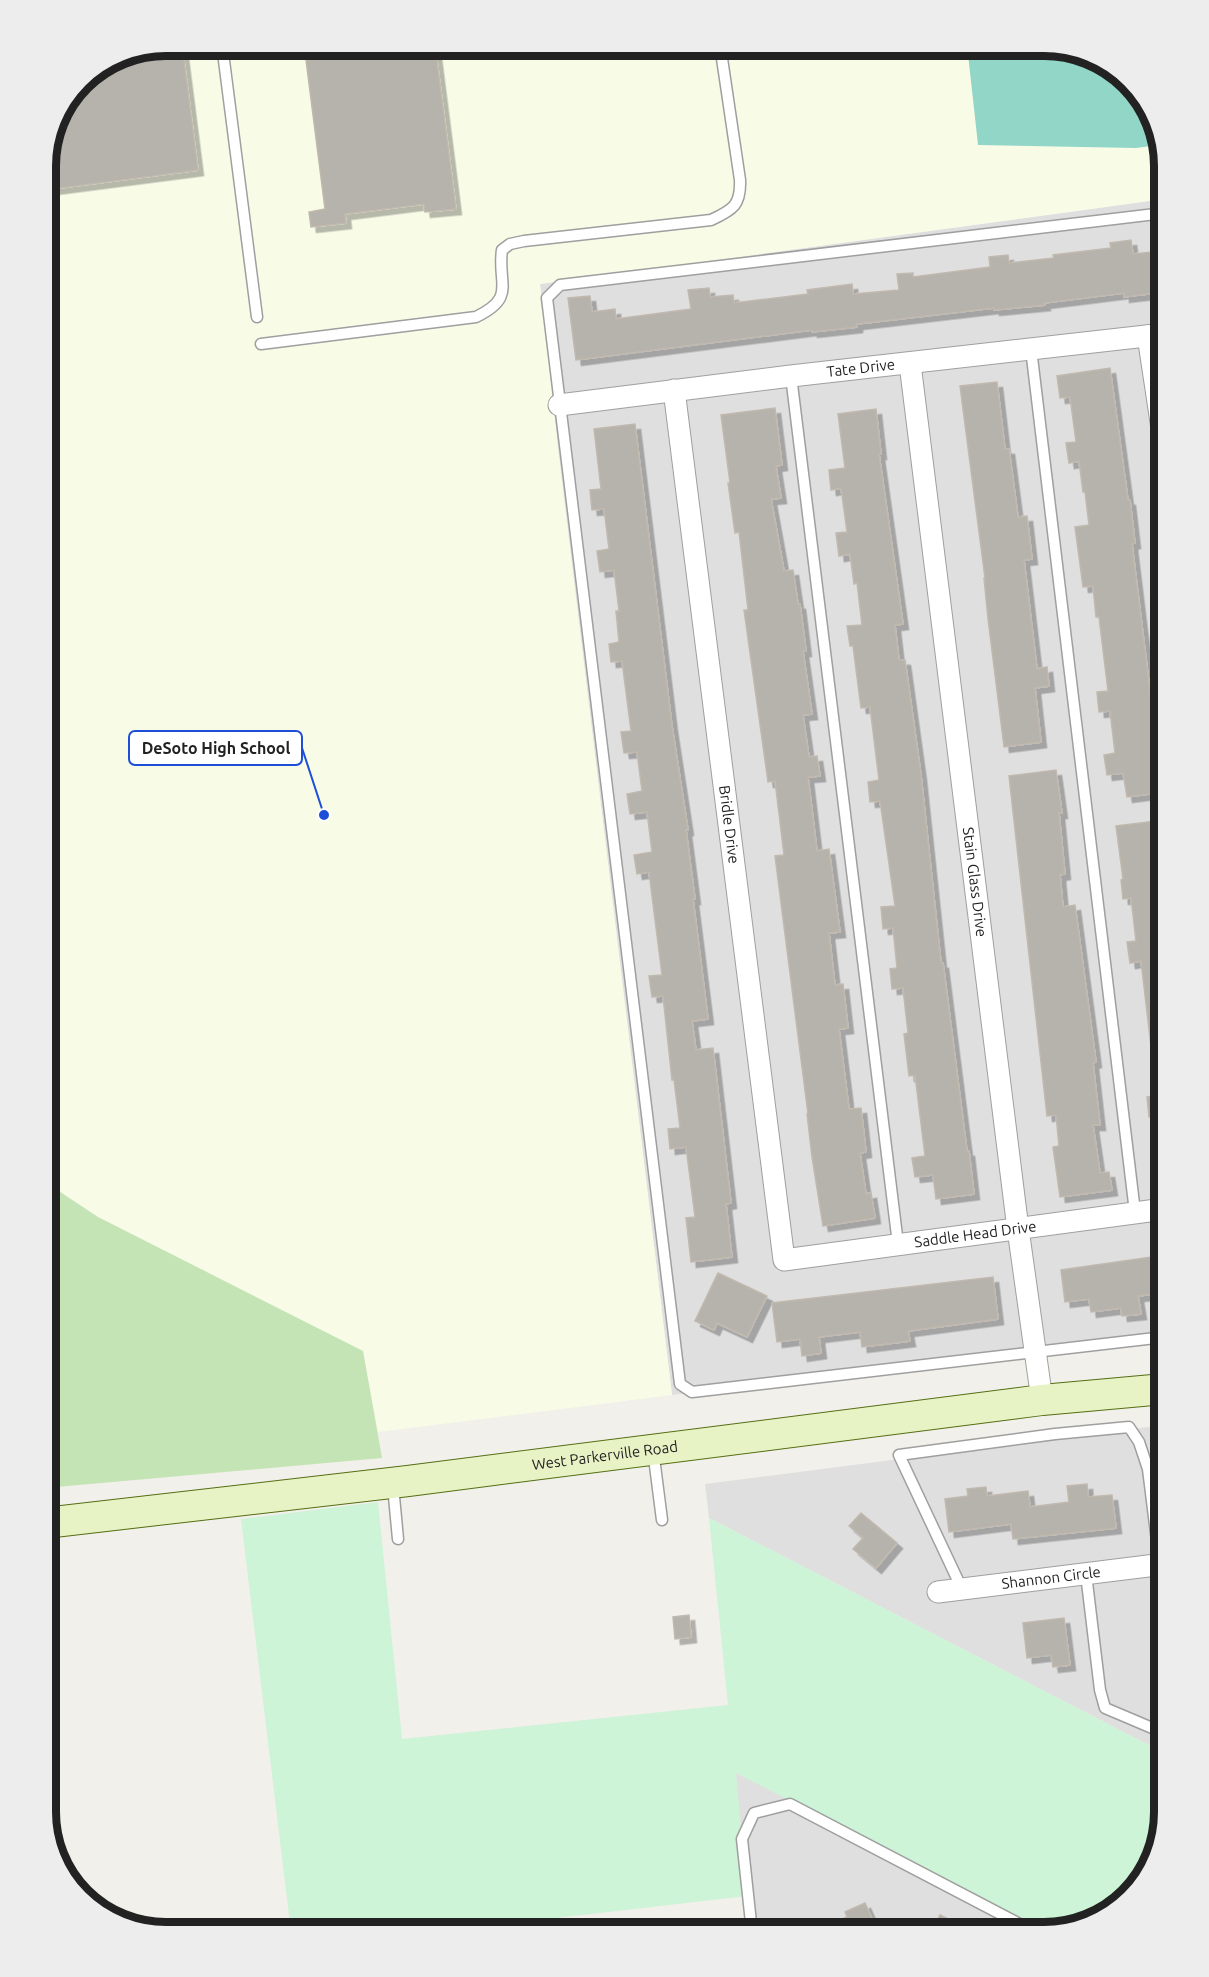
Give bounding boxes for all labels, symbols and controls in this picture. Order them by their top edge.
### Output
street label: Tate Drive [826,355,896,380]
callout: DeSoto High School [129,731,302,765]
text: DeSoto High School [142,739,291,757]
street label: Bridle Drive [716,784,743,865]
street label: Stain Glass Drive [960,826,990,938]
street label: Saddle Head Drive [913,1217,1037,1250]
street label: West Parkerville Road [531,1438,679,1473]
street label: Shannon Circle [1000,1563,1102,1592]

